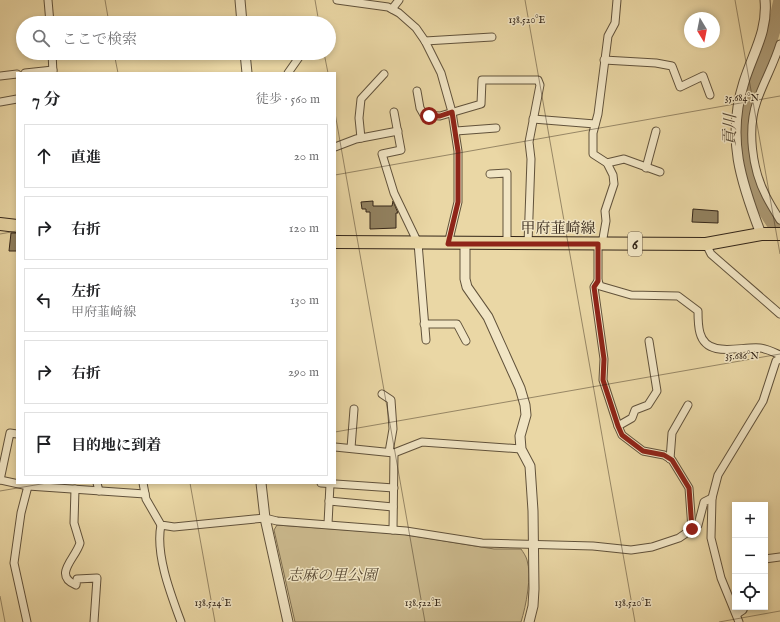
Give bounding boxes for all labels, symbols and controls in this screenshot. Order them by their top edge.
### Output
north arrow [684,12,720,48]
text: 138.520°E [509,14,545,27]
search box [16,16,336,60]
icon: search [30,27,52,49]
text: ここで検索 [62,30,137,49]
text: 7 分 [32,90,61,111]
text: 徒歩 · 560 m [256,91,320,108]
text: 35.684°N [725,92,760,105]
route start [420,107,438,125]
water label: 貢川 [721,112,741,146]
icon: ahead [33,145,55,167]
text: 直進 [71,148,101,167]
text: 20 m [294,148,319,165]
icon: right [33,217,55,239]
street label: 甲府韮崎線 [520,219,596,238]
text: 右折 [71,220,101,239]
text: 120 m [289,220,319,237]
road number: 6 [628,232,642,256]
text: 左折 [71,282,101,301]
icon: left [33,289,55,311]
text: 130 m [290,292,319,309]
text: 甲府韮崎線 [71,304,136,321]
text: 35.686°N [725,350,759,363]
icon: right [33,361,55,383]
text: 右折 [71,364,101,383]
text: 290 m [288,364,319,381]
icon: arrive [33,433,55,455]
text: 目的地に到着 [71,436,161,455]
map controls [732,502,768,610]
button: + [732,502,768,538]
route end [683,520,701,538]
button: − [732,538,768,574]
park label: 志麻の里公園 [287,566,380,585]
button: locate [732,574,768,610]
text: 138.524°E [195,597,231,610]
text: 138.522°E [405,597,441,610]
text: 138.520°E [615,597,651,610]

